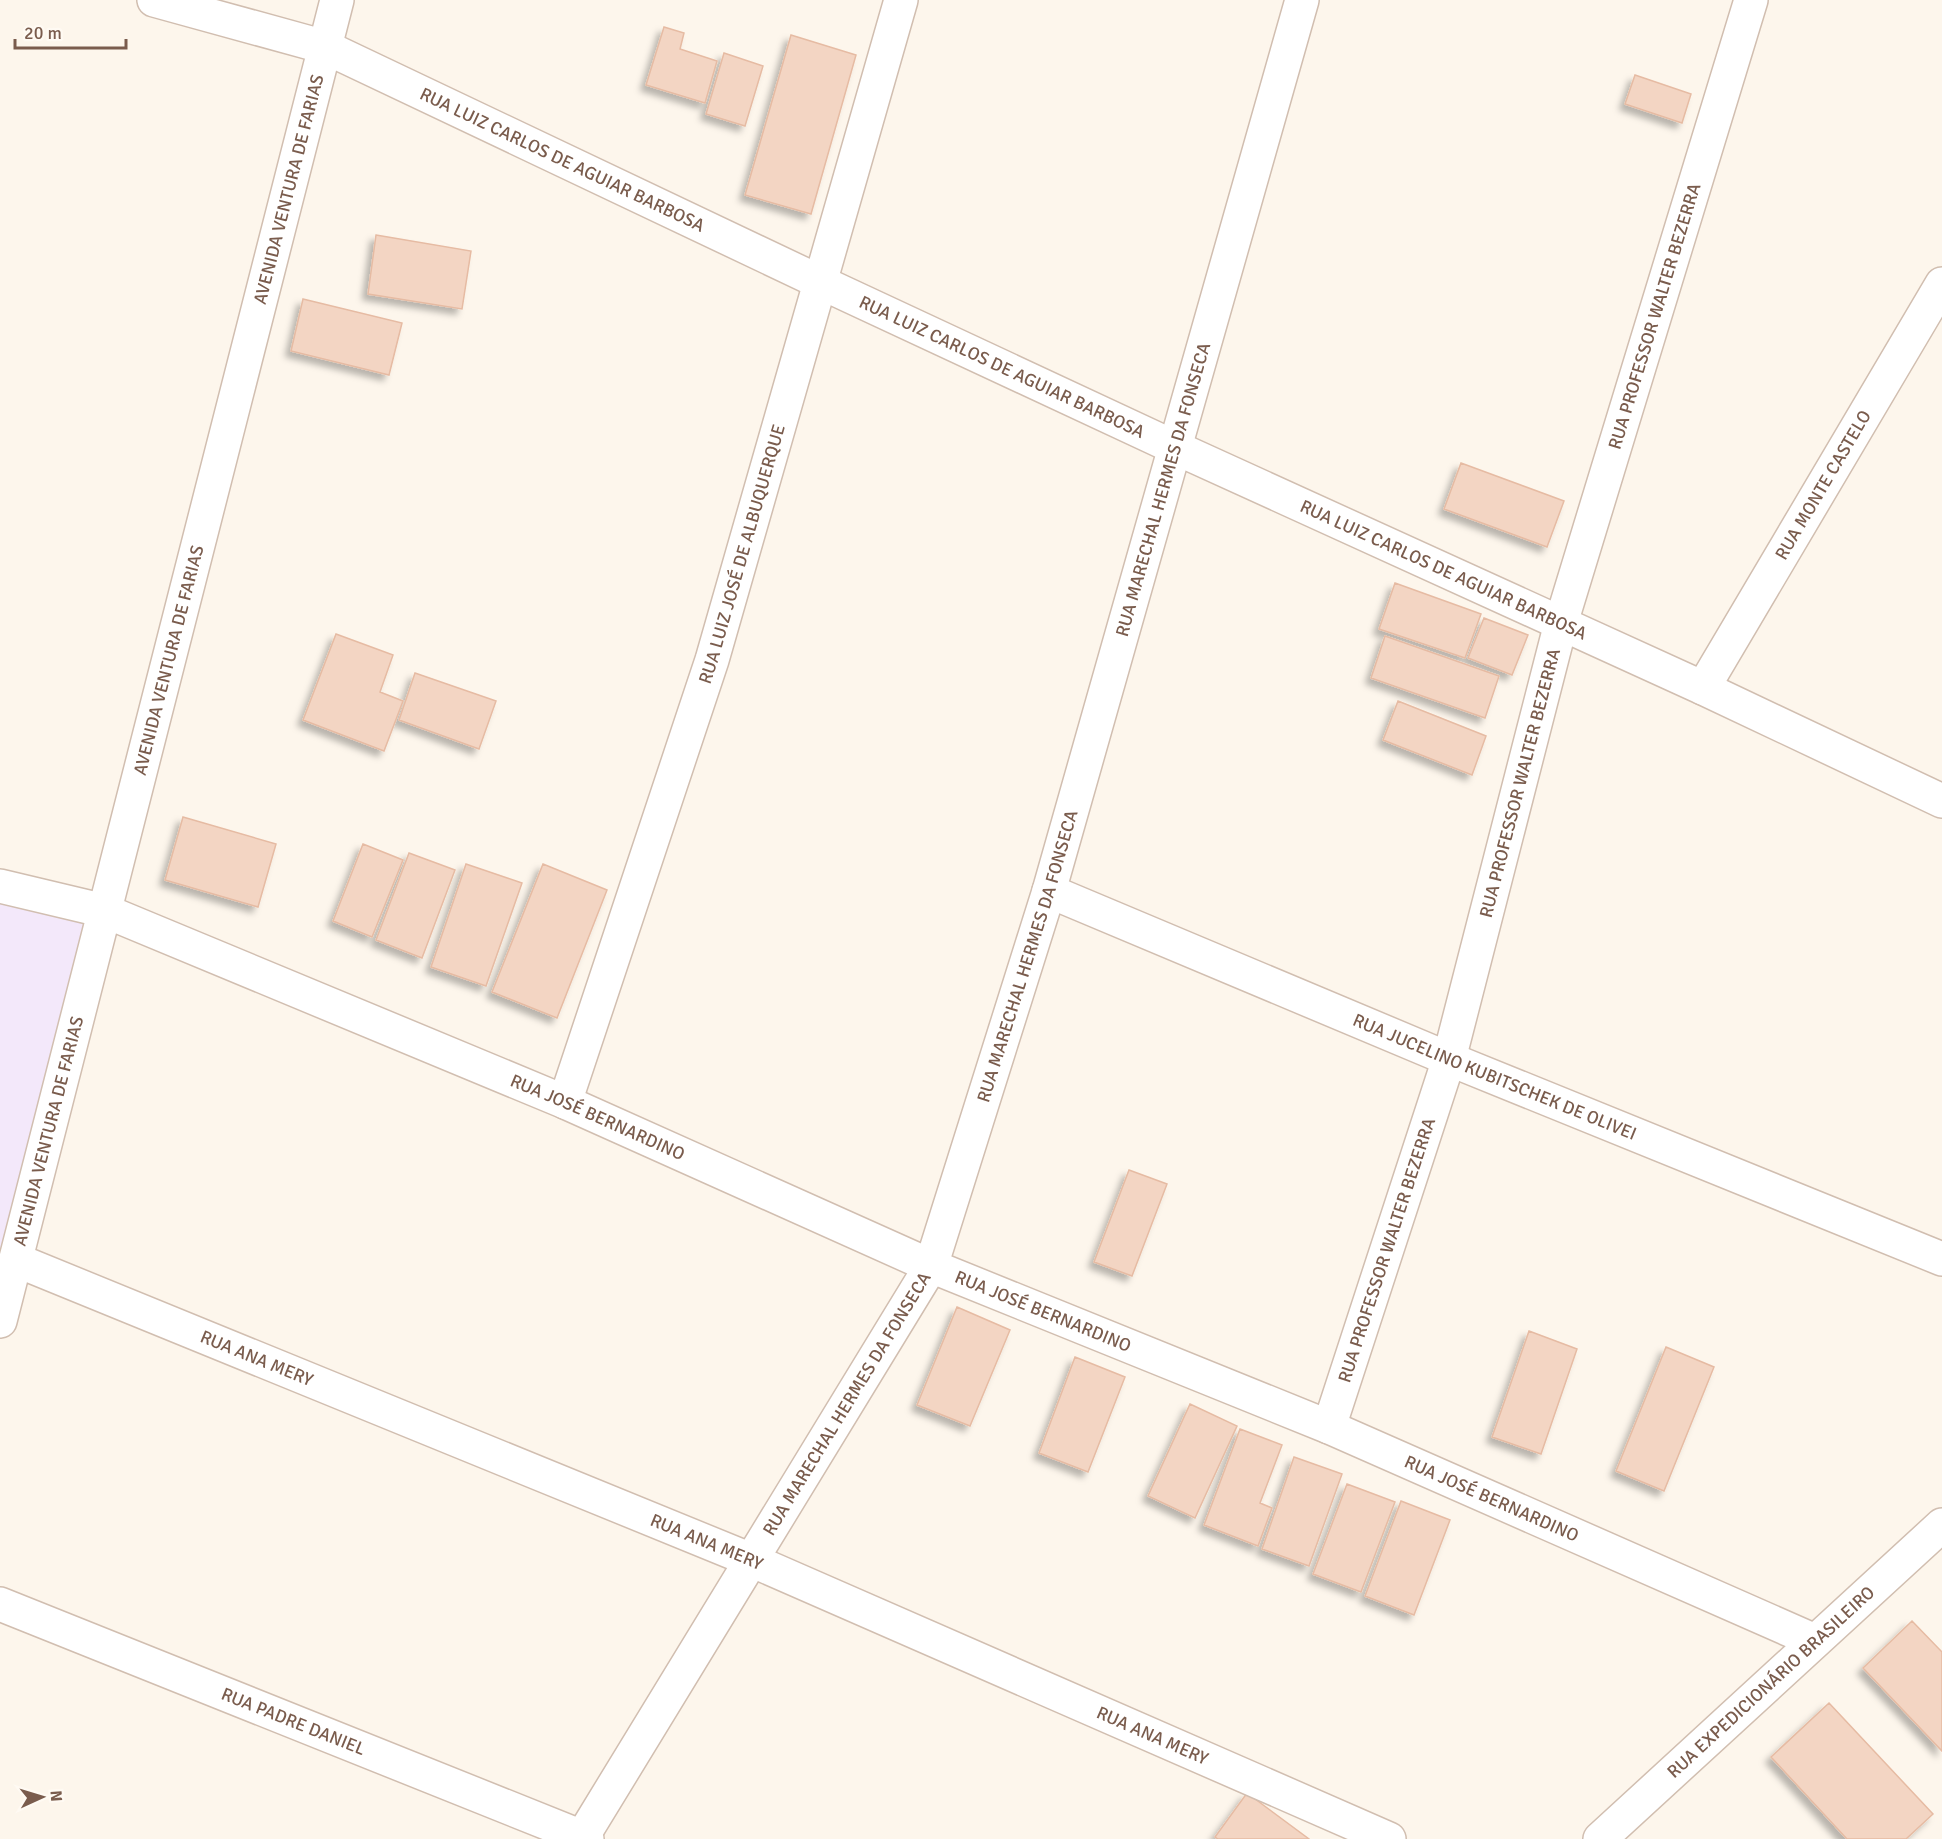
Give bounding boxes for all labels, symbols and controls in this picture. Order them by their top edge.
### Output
scale bar [15,12,126,50]
text: 20 m [24,22,62,44]
street label: AVENIDA VENTURA DE FARIAS [249,72,329,306]
street label: RUA LUIZ CARLOS DE AGUIAR BARBOSA [416,83,708,237]
street label: RUA PROFESSOR WALTER BEZERRA [1604,180,1706,452]
street label: RUA LUIZ CARLOS DE AGUIAR BARBOSA [856,291,1148,443]
street label: RUA MARECHAL HERMES DA FONSECA [1111,340,1215,639]
street label: RUA MONTE CASTELO [1770,406,1876,564]
street label: RUA LUIZ JOSÉ DE ALBUQUERQUE [694,422,790,687]
street label: RUA LUIZ CARLOS DE AGUIAR BARBOSA [1297,495,1590,645]
street label: AVENIDA VENTURA DE FARIAS [129,543,208,777]
street label: RUA PROFESSOR WALTER BEZERRA [1475,646,1565,920]
street label: RUA MARECHAL HERMES DA FONSECA [972,807,1082,1105]
street label: RUA JUCELINO KUBITSCHEK DE OLIVEI [1350,1009,1640,1145]
street label: AVENIDA VENTURA DE FARIAS [9,1014,88,1248]
street label: RUA JOSÉ BERNARDINO [507,1070,688,1165]
street label: RUA PROFESSOR WALTER BEZERRA [1333,1115,1440,1385]
street label: RUA JOSÉ BERNARDINO [952,1266,1134,1357]
street label: RUA MARECHAL HERMES DA FONSECA [758,1268,936,1539]
street label: RUA ANA MERY [197,1325,316,1391]
street label: RUA JOSÉ BERNARDINO [1401,1451,1582,1547]
street label: RUA ANA MERY [647,1509,766,1575]
street label: RUA EXPEDICIONÁRIO BRASILEIRO [1663,1581,1879,1783]
street label: RUA PADRE DANIEL [218,1683,369,1760]
street label: RUA ANA MERY [1093,1701,1212,1770]
north arrow [12,1767,72,1827]
text: N [46,1790,66,1802]

